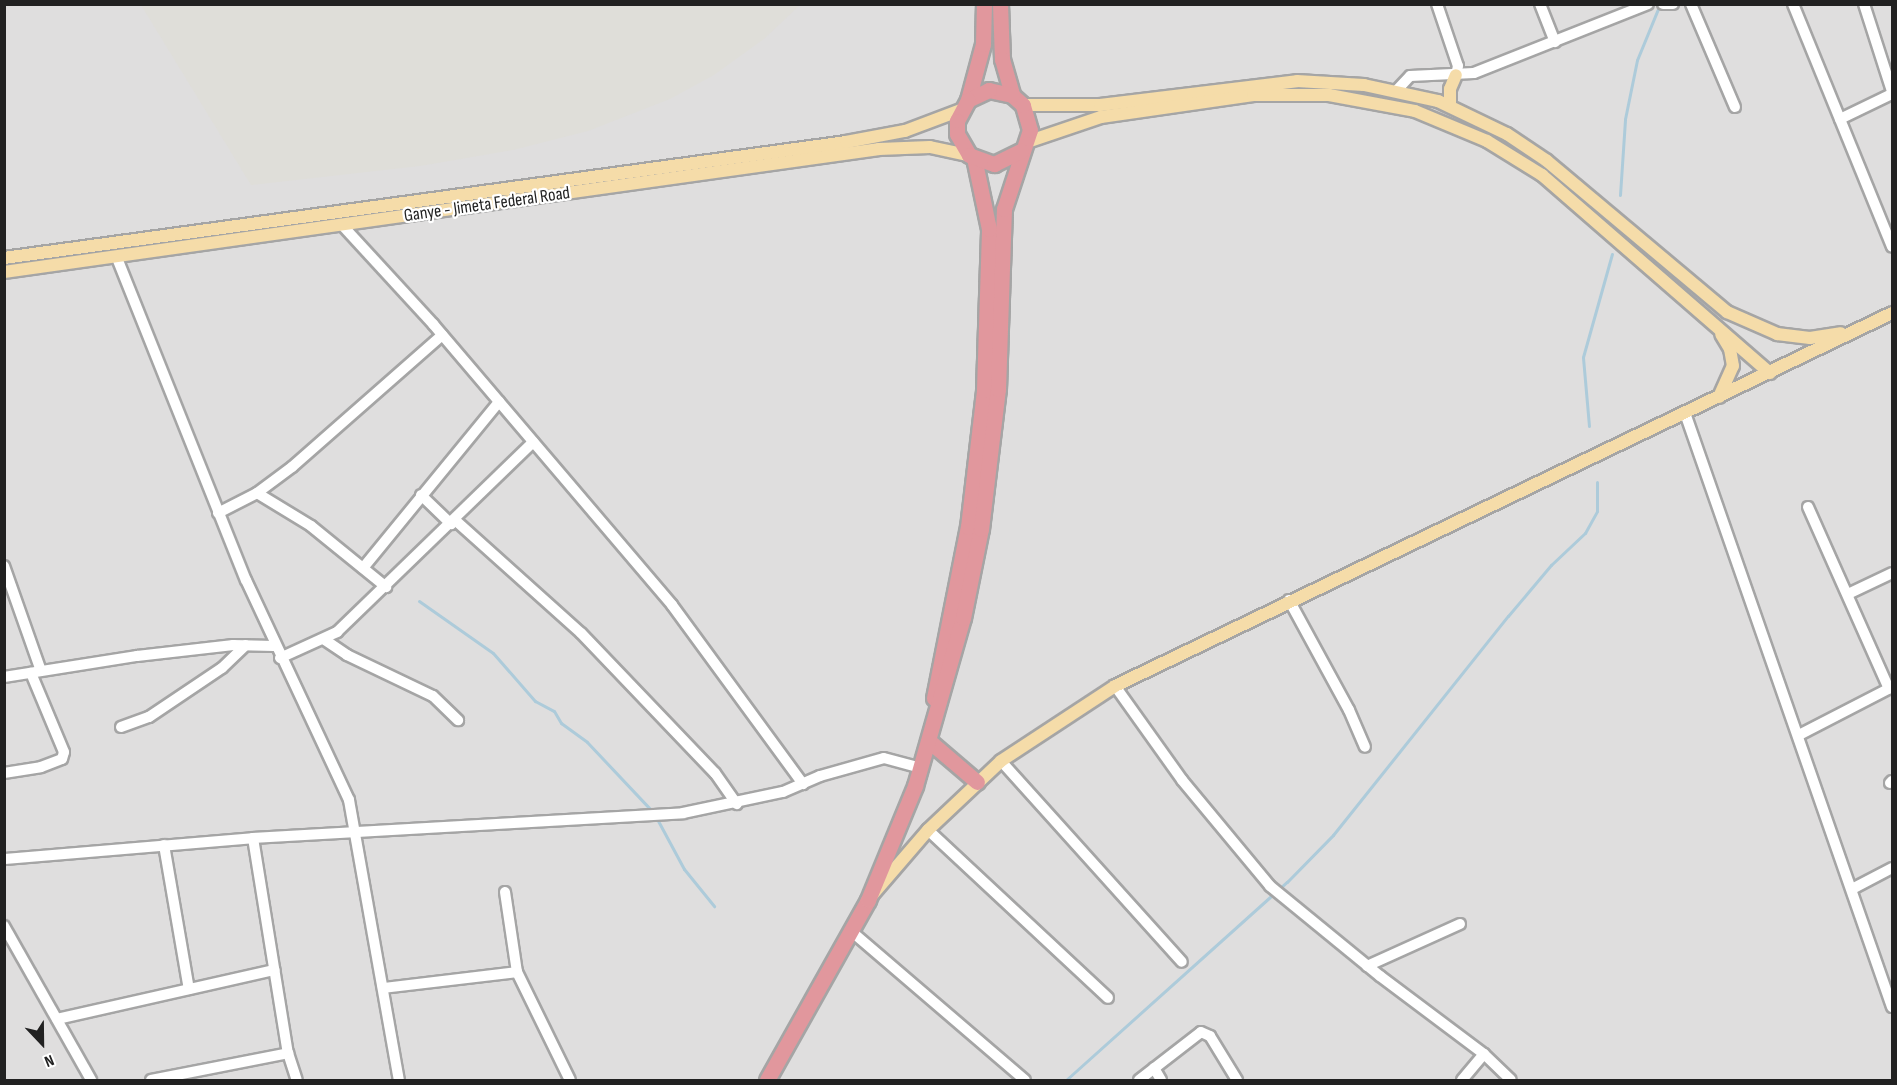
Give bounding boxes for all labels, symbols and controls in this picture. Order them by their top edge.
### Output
street label: Ganye - Jimeta Federal Road [403,183,571,227]
north arrow [12,1013,72,1073]
text: N [41,1050,56,1071]

